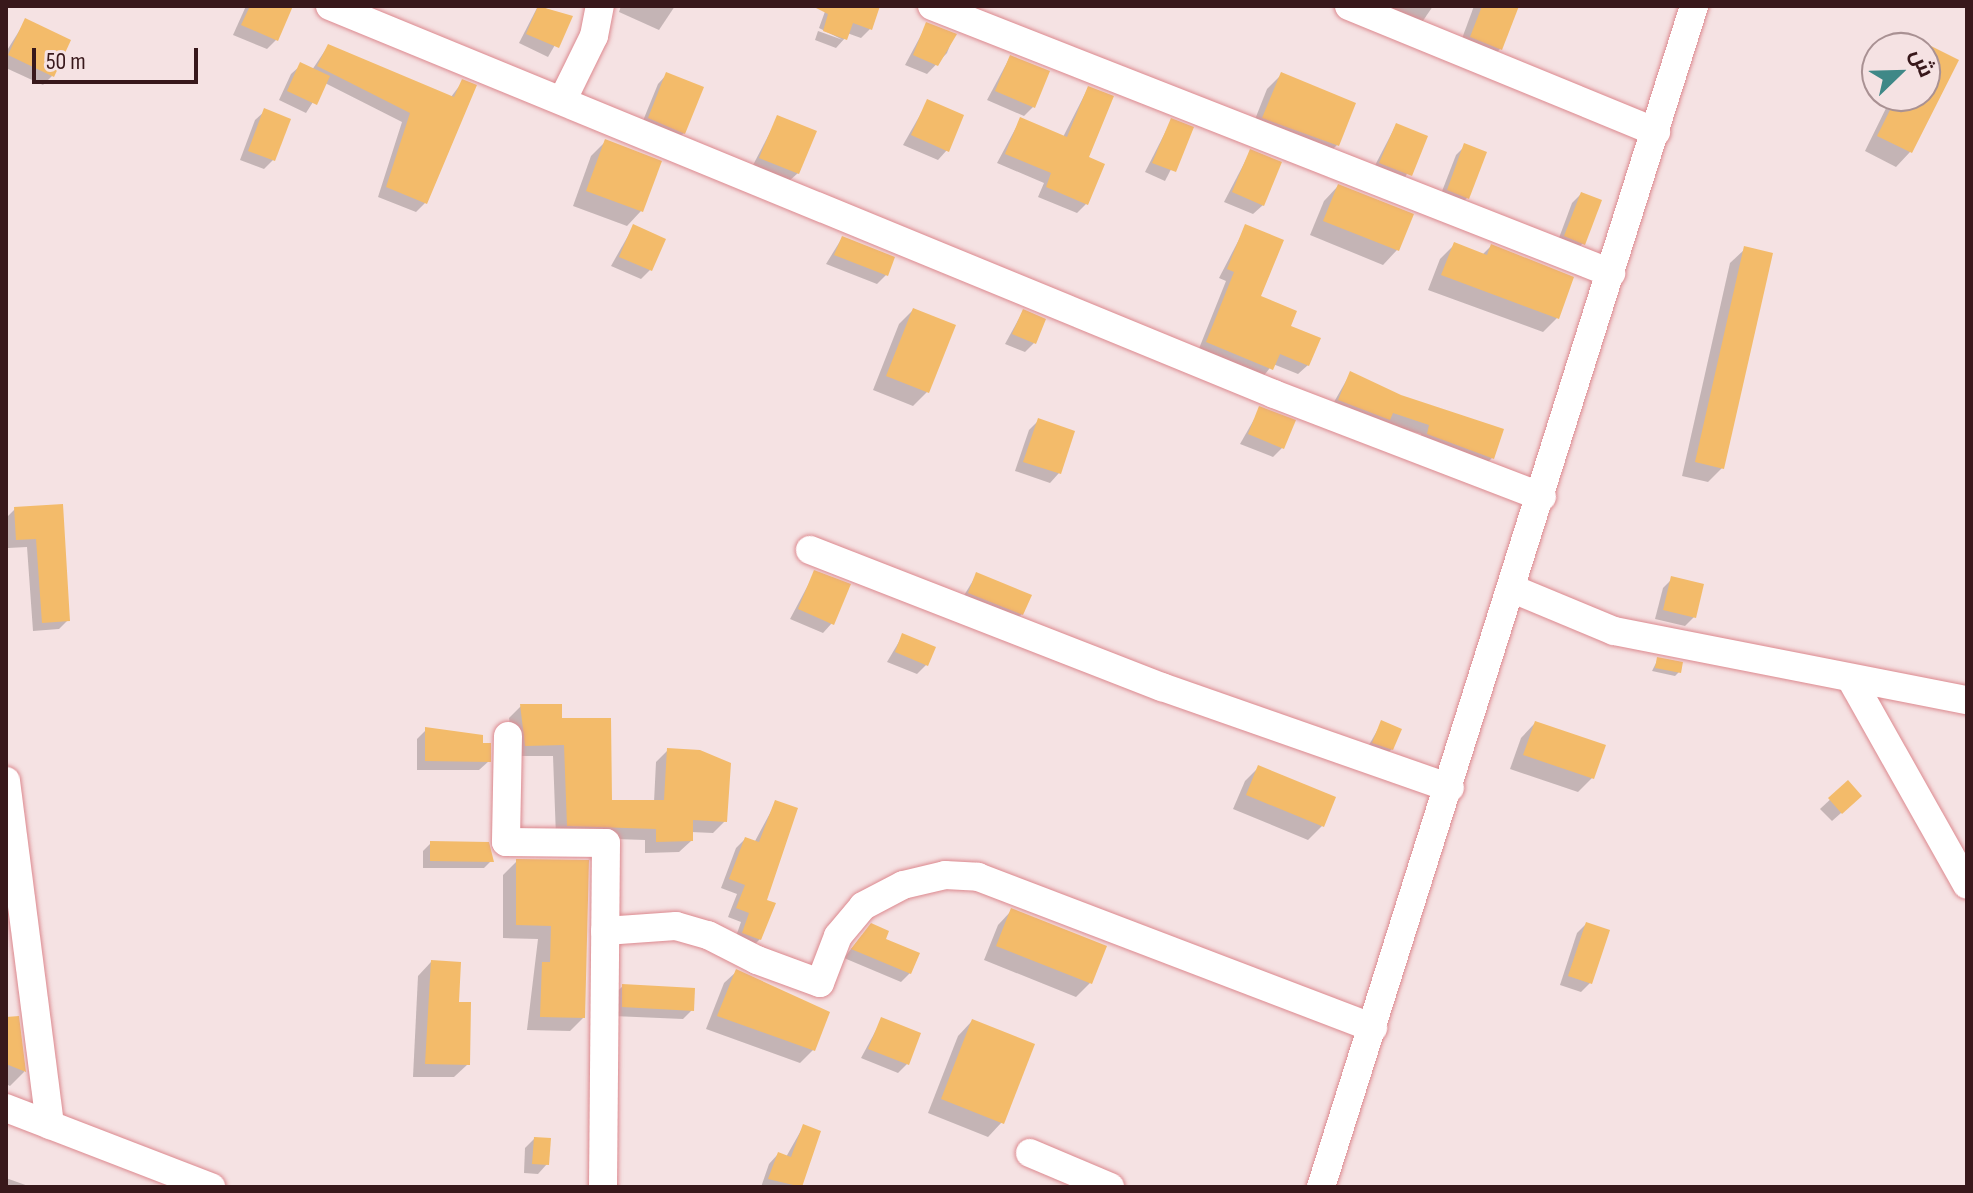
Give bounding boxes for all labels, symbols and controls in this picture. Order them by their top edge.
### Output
scale bar [36,32,202,82]
north arrow [1861,32,1941,112]
text: ش [1904,45,1940,81]
text: 50 m [46,47,86,76]

